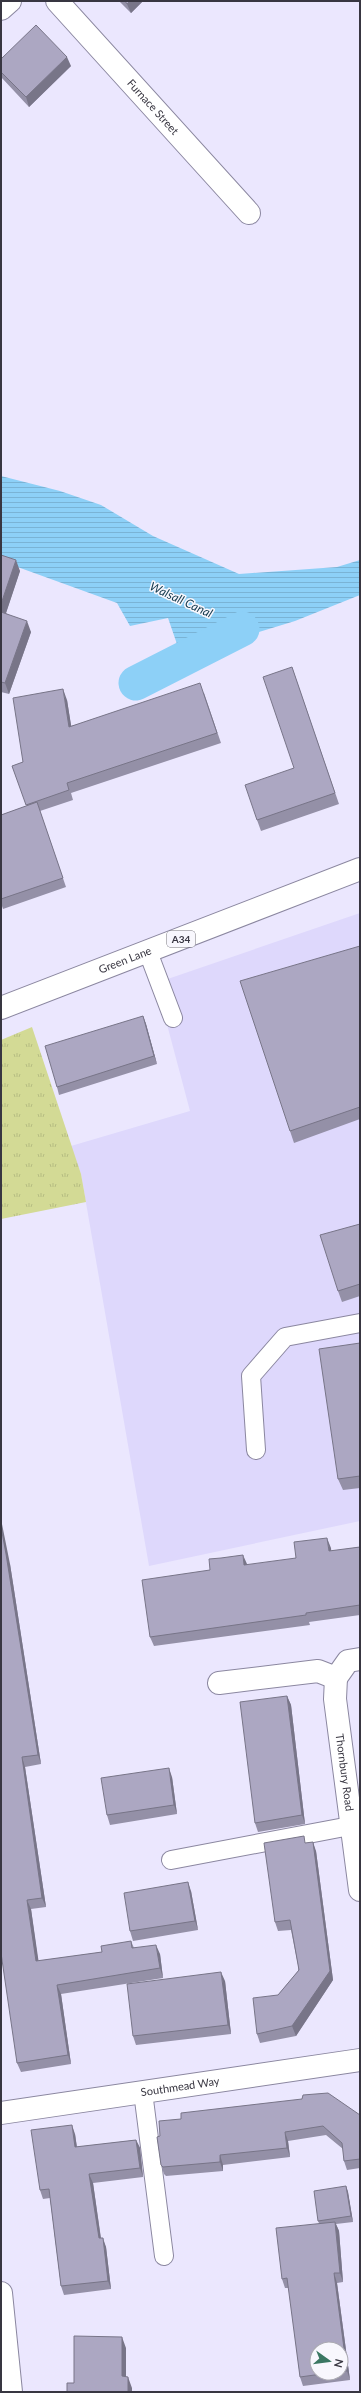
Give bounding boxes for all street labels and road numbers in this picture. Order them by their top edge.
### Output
street label: Furnace Street [125,76,182,137]
road number: A34 [167,931,195,947]
street label: Green Lane [97,943,153,976]
street label: Thornbury Road [334,1733,357,1812]
street label: Southmead Way [140,2074,221,2098]

